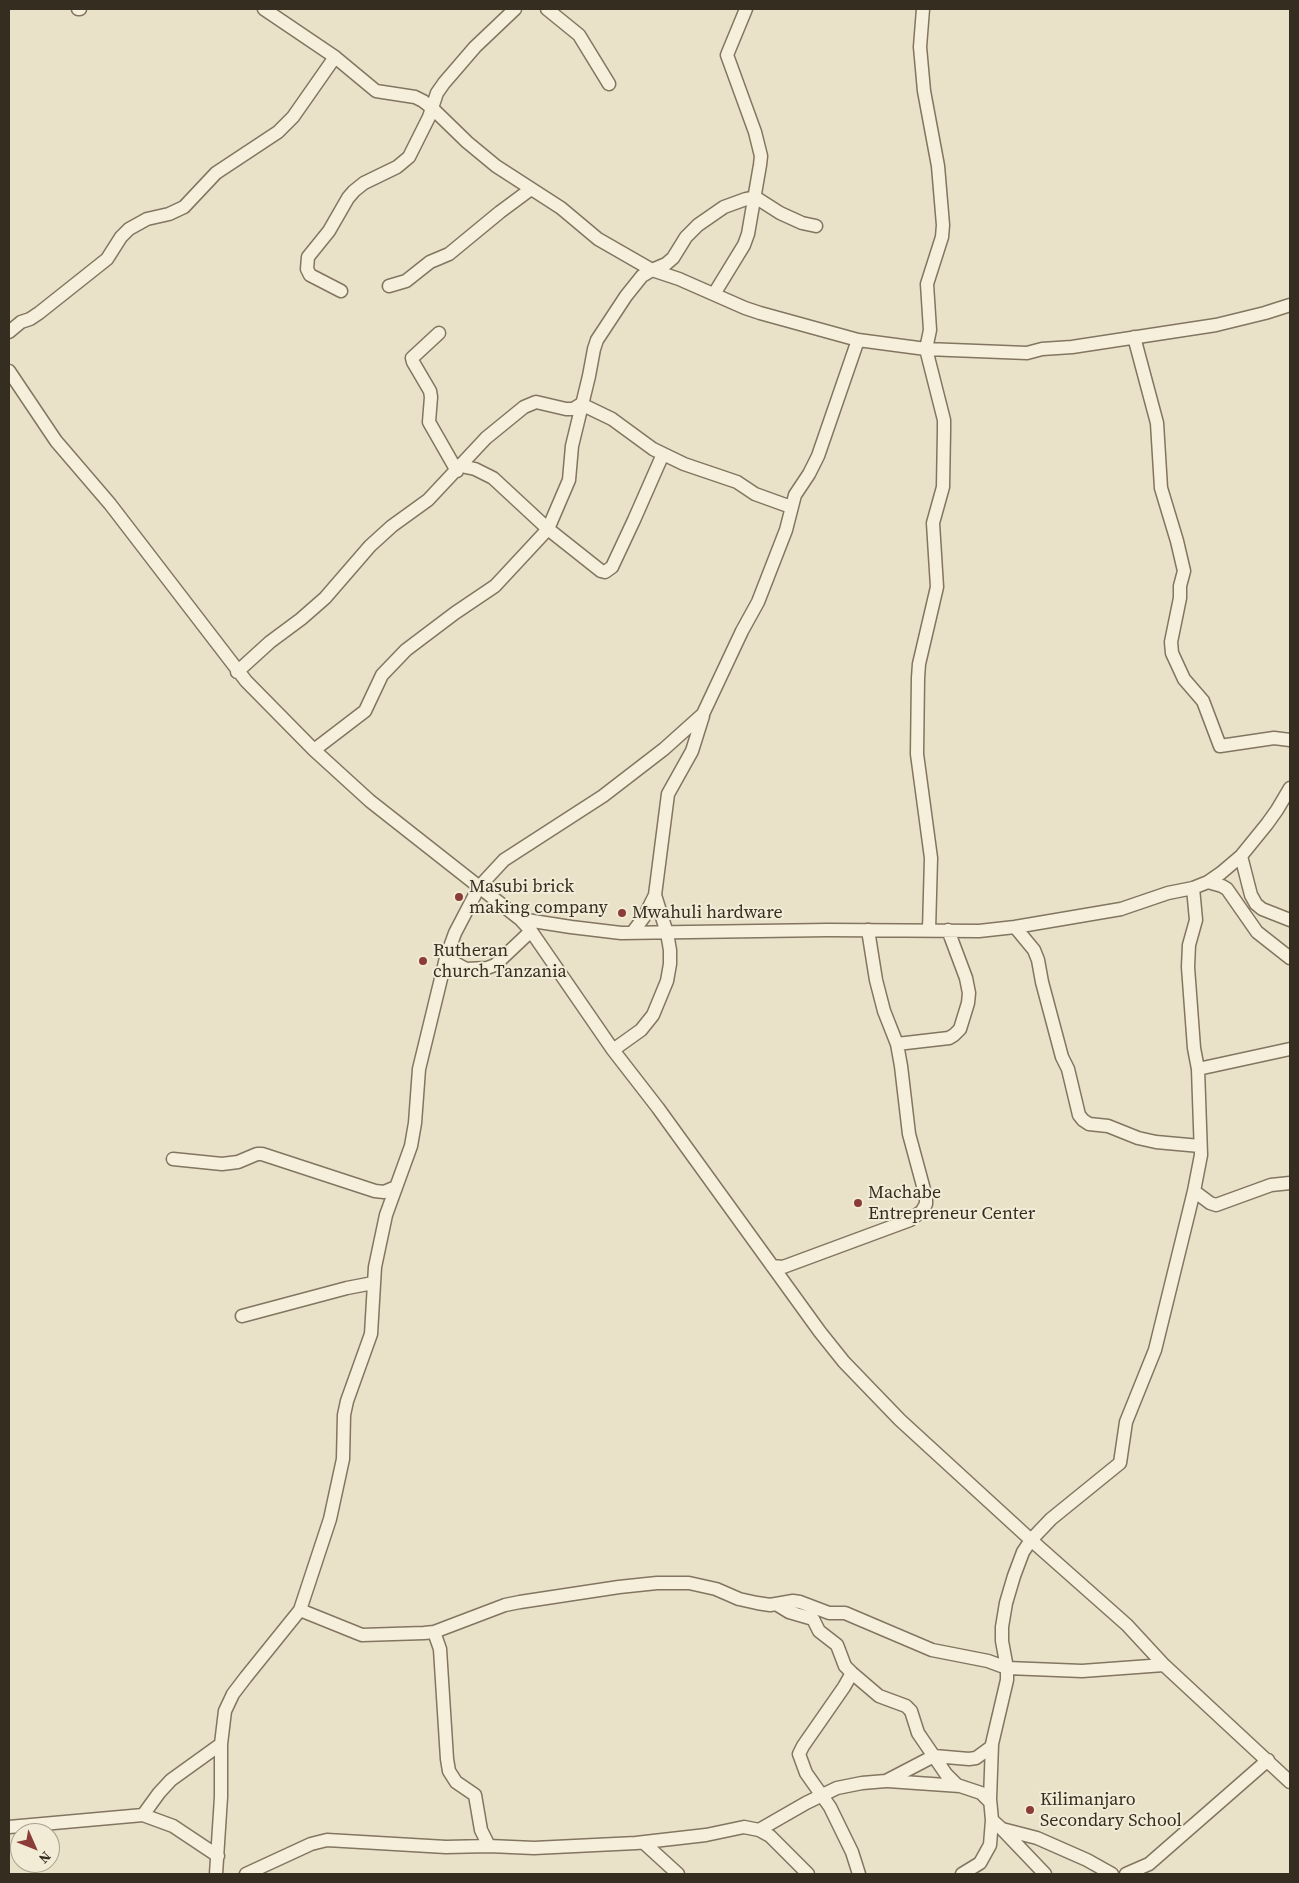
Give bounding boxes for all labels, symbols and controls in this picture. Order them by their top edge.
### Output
place label: Masubi brick making company [469,876,608,919]
marker: Masubi brick making company [453,891,465,903]
place label: Mwahuli hardware [632,902,783,924]
marker: Mwahuli hardware [616,907,628,919]
place label: Rutheran church Tanzania [433,940,567,982]
marker: Rutheran church Tanzania [417,955,429,967]
place label: Machabe Entrepreneur Center [868,1182,1035,1224]
marker: Machabe Entrepreneur Center [852,1197,864,1209]
place label: Kilimanjaro Secondary School [1040,1789,1182,1832]
marker: Kilimanjaro Secondary School [1024,1804,1036,1816]
north arrow [10,1823,60,1873]
text: N [34,1847,56,1868]

